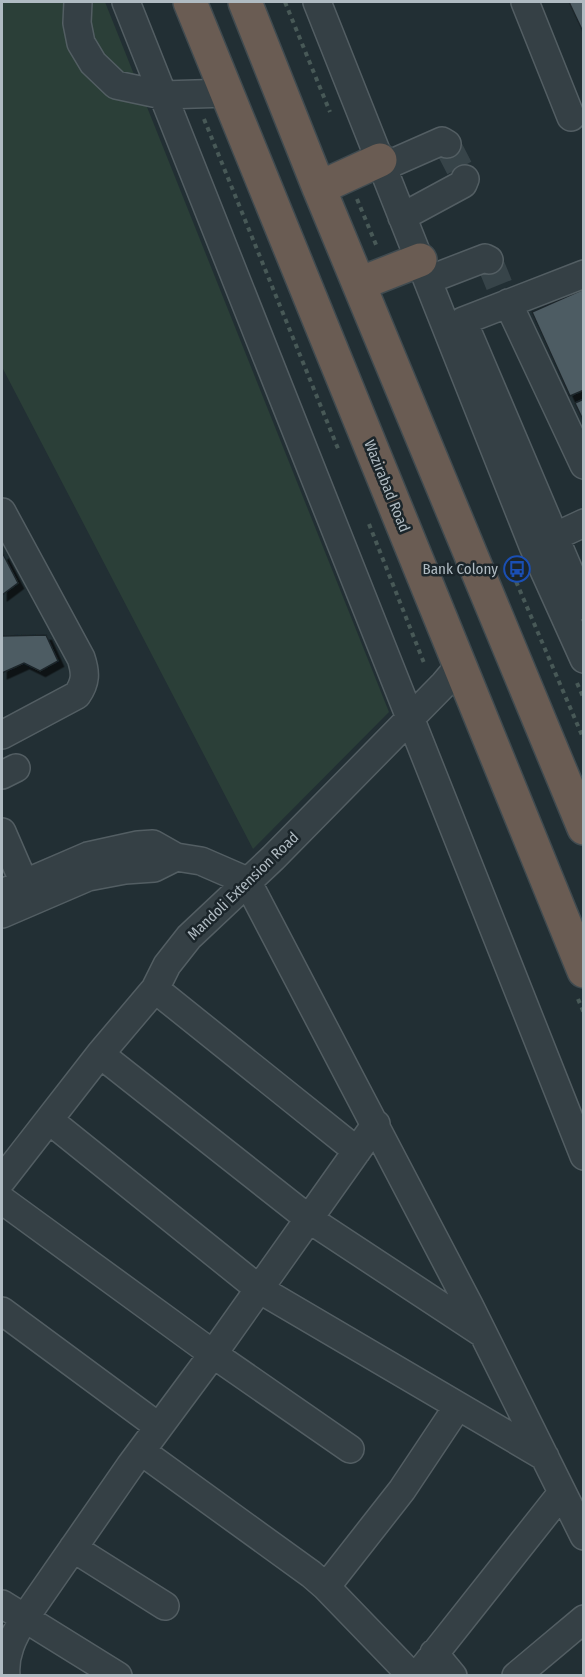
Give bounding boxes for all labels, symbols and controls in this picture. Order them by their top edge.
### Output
street label: Wazirabad Road [360,437,414,535]
bus stop icon: Bank Colony [502,554,532,584]
place label: Bank Colony [423,560,498,578]
street label: Mandoli Extension Road [184,828,302,944]

